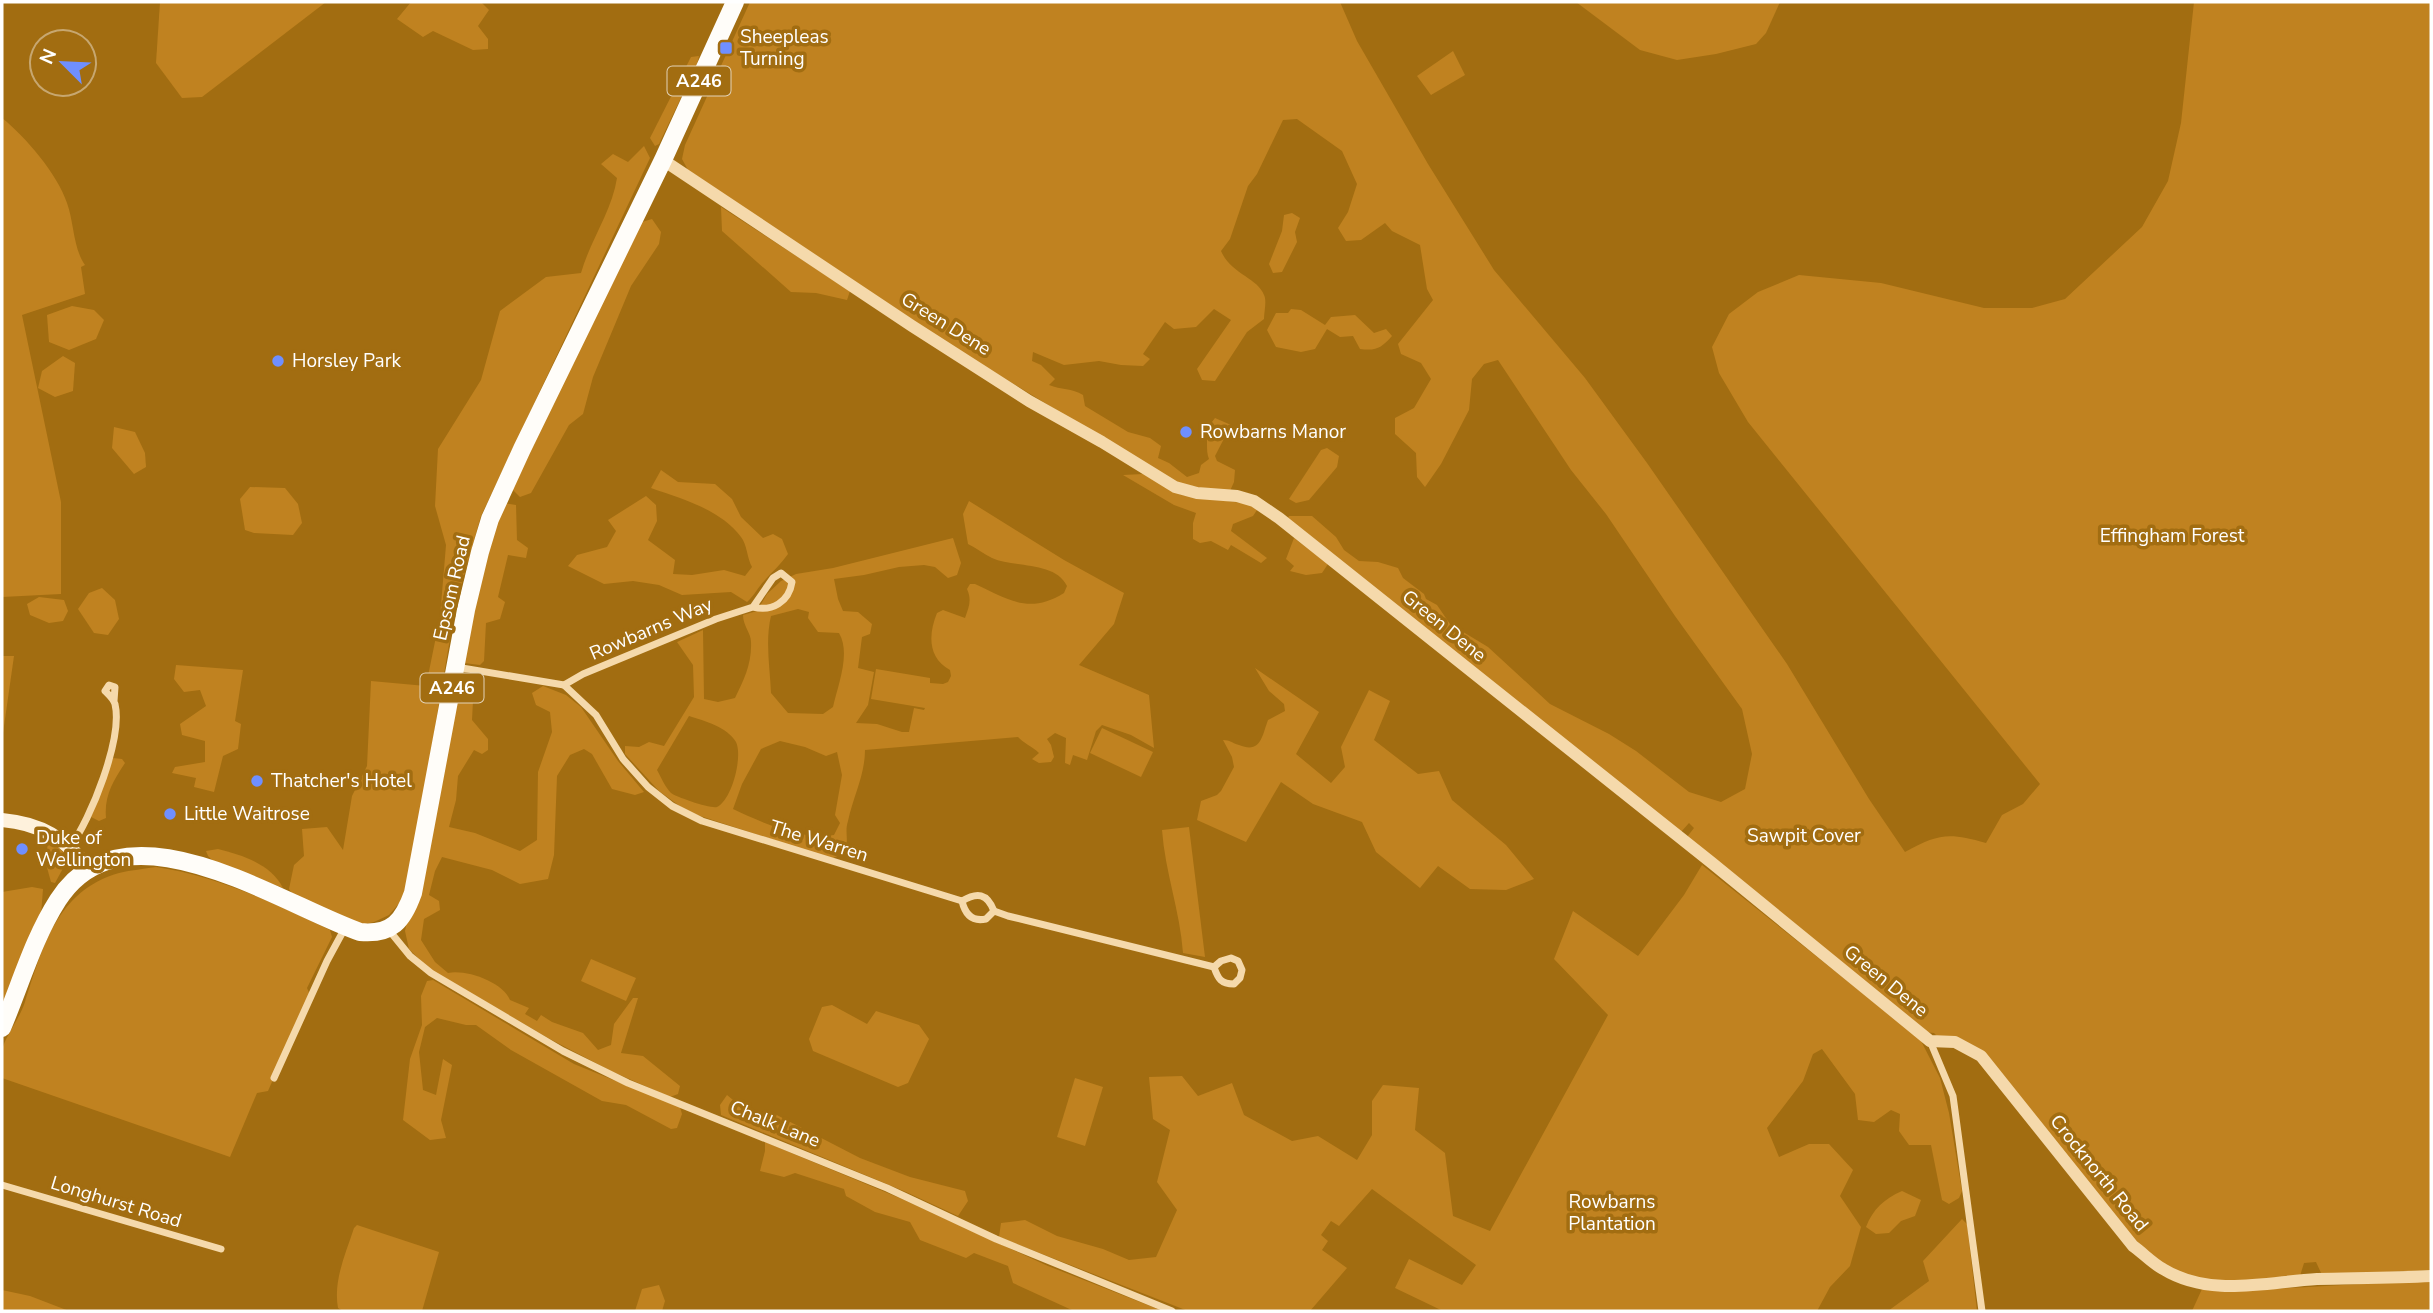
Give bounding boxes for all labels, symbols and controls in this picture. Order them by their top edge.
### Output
place label: Sheepleas Turning [740,24,829,72]
north arrow [28,28,98,98]
marker: Sheepleas Turning [718,40,734,56]
text: N [34,45,63,68]
road number: A246 [668,66,730,96]
street label: Green Dene [896,286,996,362]
place label: Horsley Park [292,348,401,374]
marker: Horsley Park [270,353,286,369]
place label: Rowbarns Manor [1200,419,1346,445]
marker: Rowbarns Manor [1178,424,1194,440]
park label: Effingham Forest [2100,523,2245,549]
street label: Epsom Road [427,533,477,643]
street label: Green Dene [1396,584,1492,668]
street label: Rowbarns Way [586,591,717,667]
road number: A246 [420,674,484,702]
place label: Thatcher's Hotel [271,768,412,794]
marker: Thatcher's Hotel [249,773,265,789]
place label: Little Waitrose [184,801,310,827]
marker: Little Waitrose [162,806,178,822]
street label: The Warren [767,814,871,868]
park label: Sawpit Cover [1747,823,1861,849]
place label: Duke of Wellington [36,825,131,873]
marker: Duke of Wellington [14,841,30,857]
street label: Green Dene [1838,939,1934,1023]
street label: Chalk Lane [726,1094,824,1154]
street label: Crocknorth Road [2044,1109,2154,1237]
street label: Longhurst Road [47,1170,185,1234]
park label: Rowbarns Plantation [1568,1189,1656,1237]

